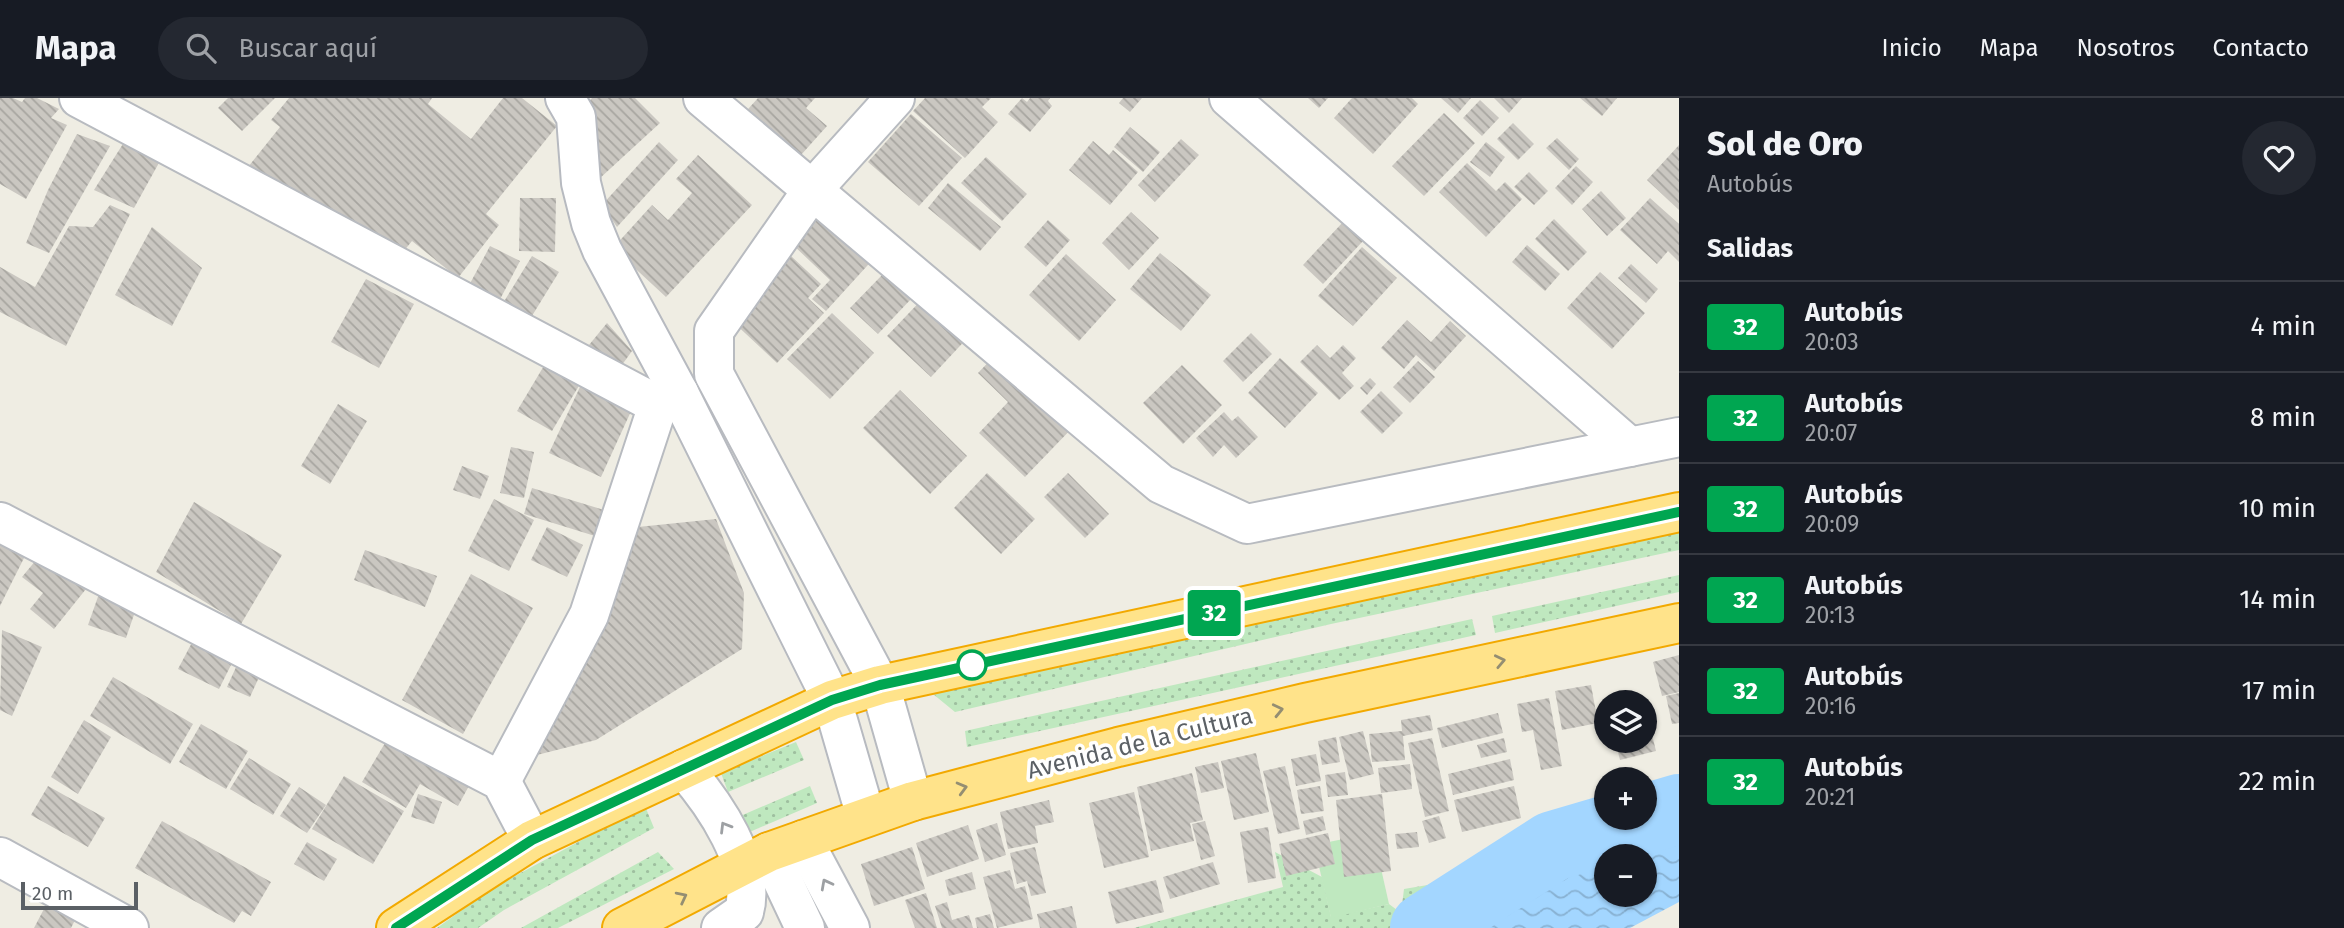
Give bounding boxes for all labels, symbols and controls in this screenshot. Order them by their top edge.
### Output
search box [158,17,648,80]
text: Mapa [35,28,116,68]
icon: search [182,29,220,67]
text: Buscar aquí [238,33,377,64]
text: Inicio [1882,34,1942,62]
text: Mapa [1980,34,2039,62]
text: Nosotros [2077,34,2175,62]
text: Contacto [2213,34,2309,62]
button: heart [2242,121,2316,195]
text: Sol de Oro [1707,124,1863,164]
text: Autobús [1707,170,1793,198]
text: Salidas [1707,233,1793,264]
text: Autobús [1805,297,1903,328]
text: 4 min [2250,311,2316,342]
text: 32 [1733,313,1758,341]
text: 20:03 [1805,328,1859,356]
text: Autobús [1805,388,1903,419]
text: 8 min [2250,402,2316,433]
text: 32 [1733,404,1758,432]
text: 20:07 [1805,419,1857,447]
text: Autobús [1805,479,1903,510]
text: 10 min [2238,493,2316,524]
text: 32 [1733,495,1758,523]
text: 20:09 [1805,510,1859,538]
text: Autobús [1805,570,1903,601]
text: 14 min [2239,584,2316,615]
text: 32 [1733,586,1758,614]
line badge: 32 [1182,590,1246,636]
text: 32 [1202,599,1226,627]
text: 20:13 [1805,601,1855,629]
unlabelled marker [957,650,987,680]
one-way arrow [1494,655,1506,670]
text: Autobús [1805,661,1903,692]
text: 17 min [2241,675,2316,706]
text: 32 [1733,677,1758,705]
map controls [1594,690,1657,907]
button: layers [1594,690,1657,753]
text: 20:16 [1805,692,1856,720]
street label: Avenida de la Cultura [1024,701,1256,785]
one-way arrow [1272,703,1284,718]
text: Autobús [1805,752,1903,783]
text: 22 min [2239,766,2316,797]
button: + [1594,767,1657,830]
text: 32 [1733,768,1758,796]
one-way arrow [956,782,968,796]
text: 20:21 [1805,783,1856,811]
one-way arrow [721,822,734,835]
button: − [1594,844,1657,907]
scale bar [21,879,138,911]
one-way arrow [821,879,835,891]
text: 20 m [32,882,73,905]
one-way arrow [675,891,687,905]

